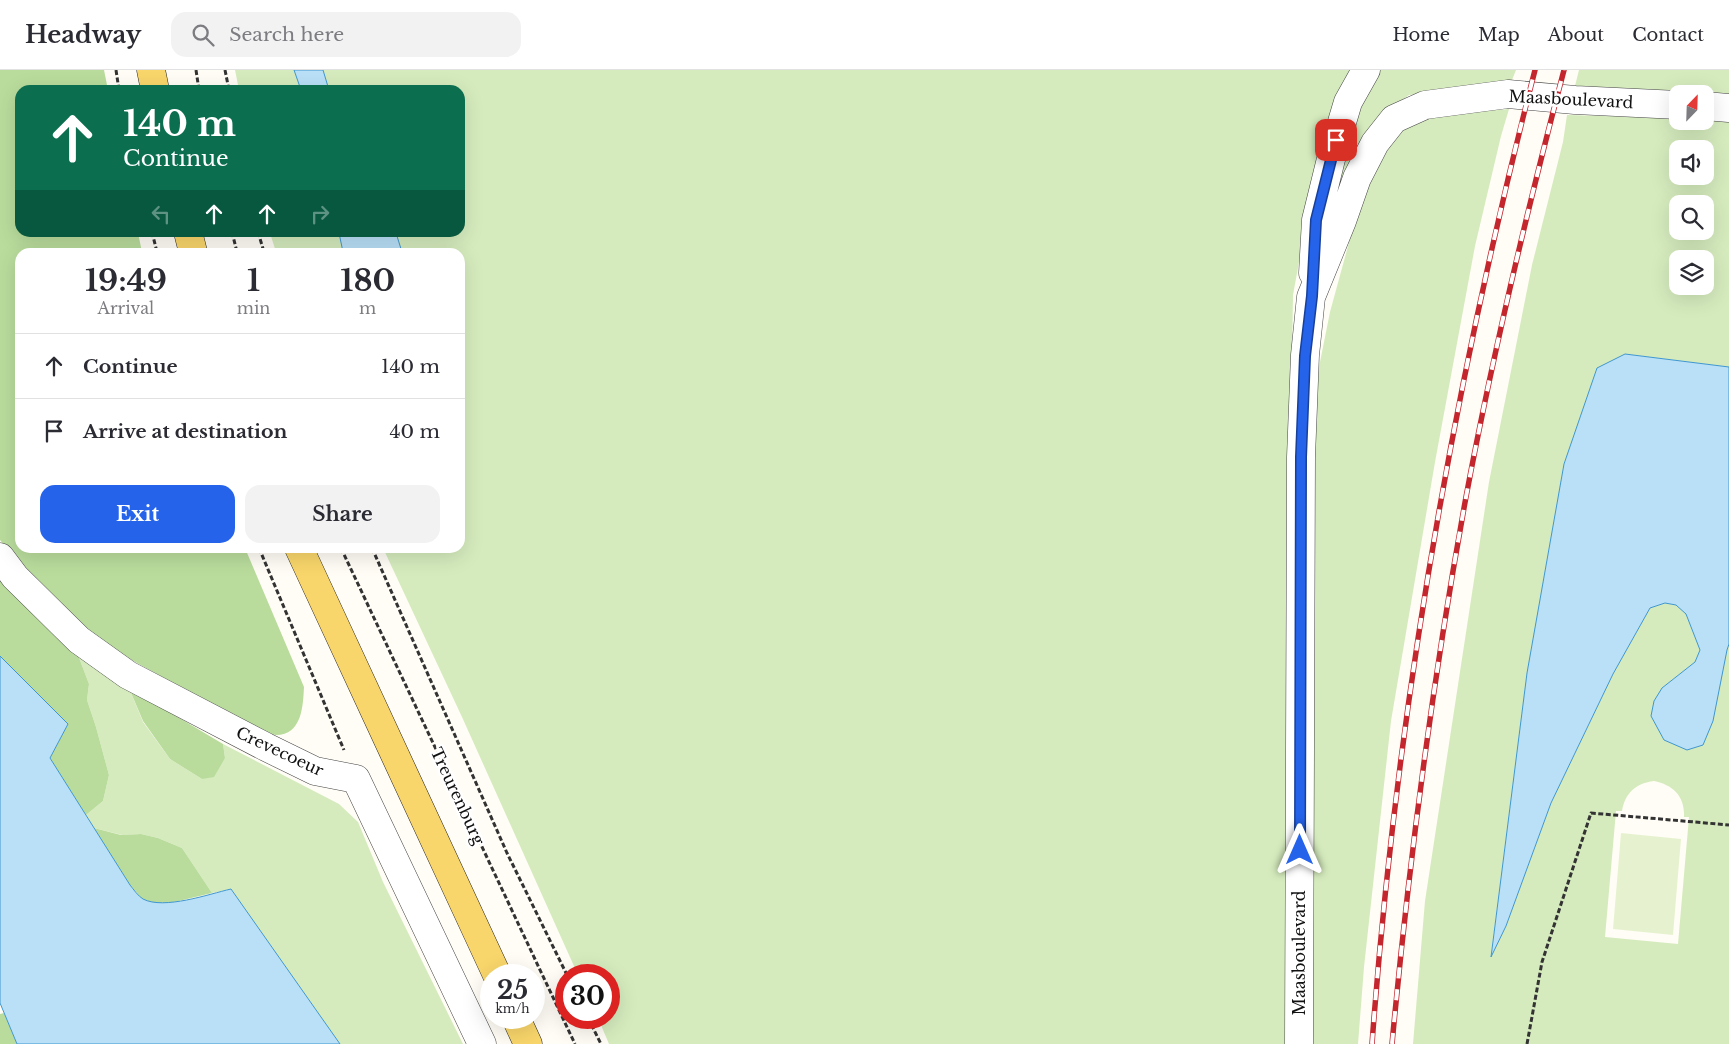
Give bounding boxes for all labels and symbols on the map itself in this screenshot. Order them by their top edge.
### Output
north arrow [1669,85,1714,130]
street label: Maasboulevard [1508,86,1634,112]
pin [1315,119,1357,161]
street label: Crevecoeur [233,722,327,780]
street label: Treurenburg [427,744,489,848]
position arrow [1273,823,1325,875]
street label: Maasboulevard [1289,890,1309,1015]
speed limit sign: 30 [555,964,620,1029]

